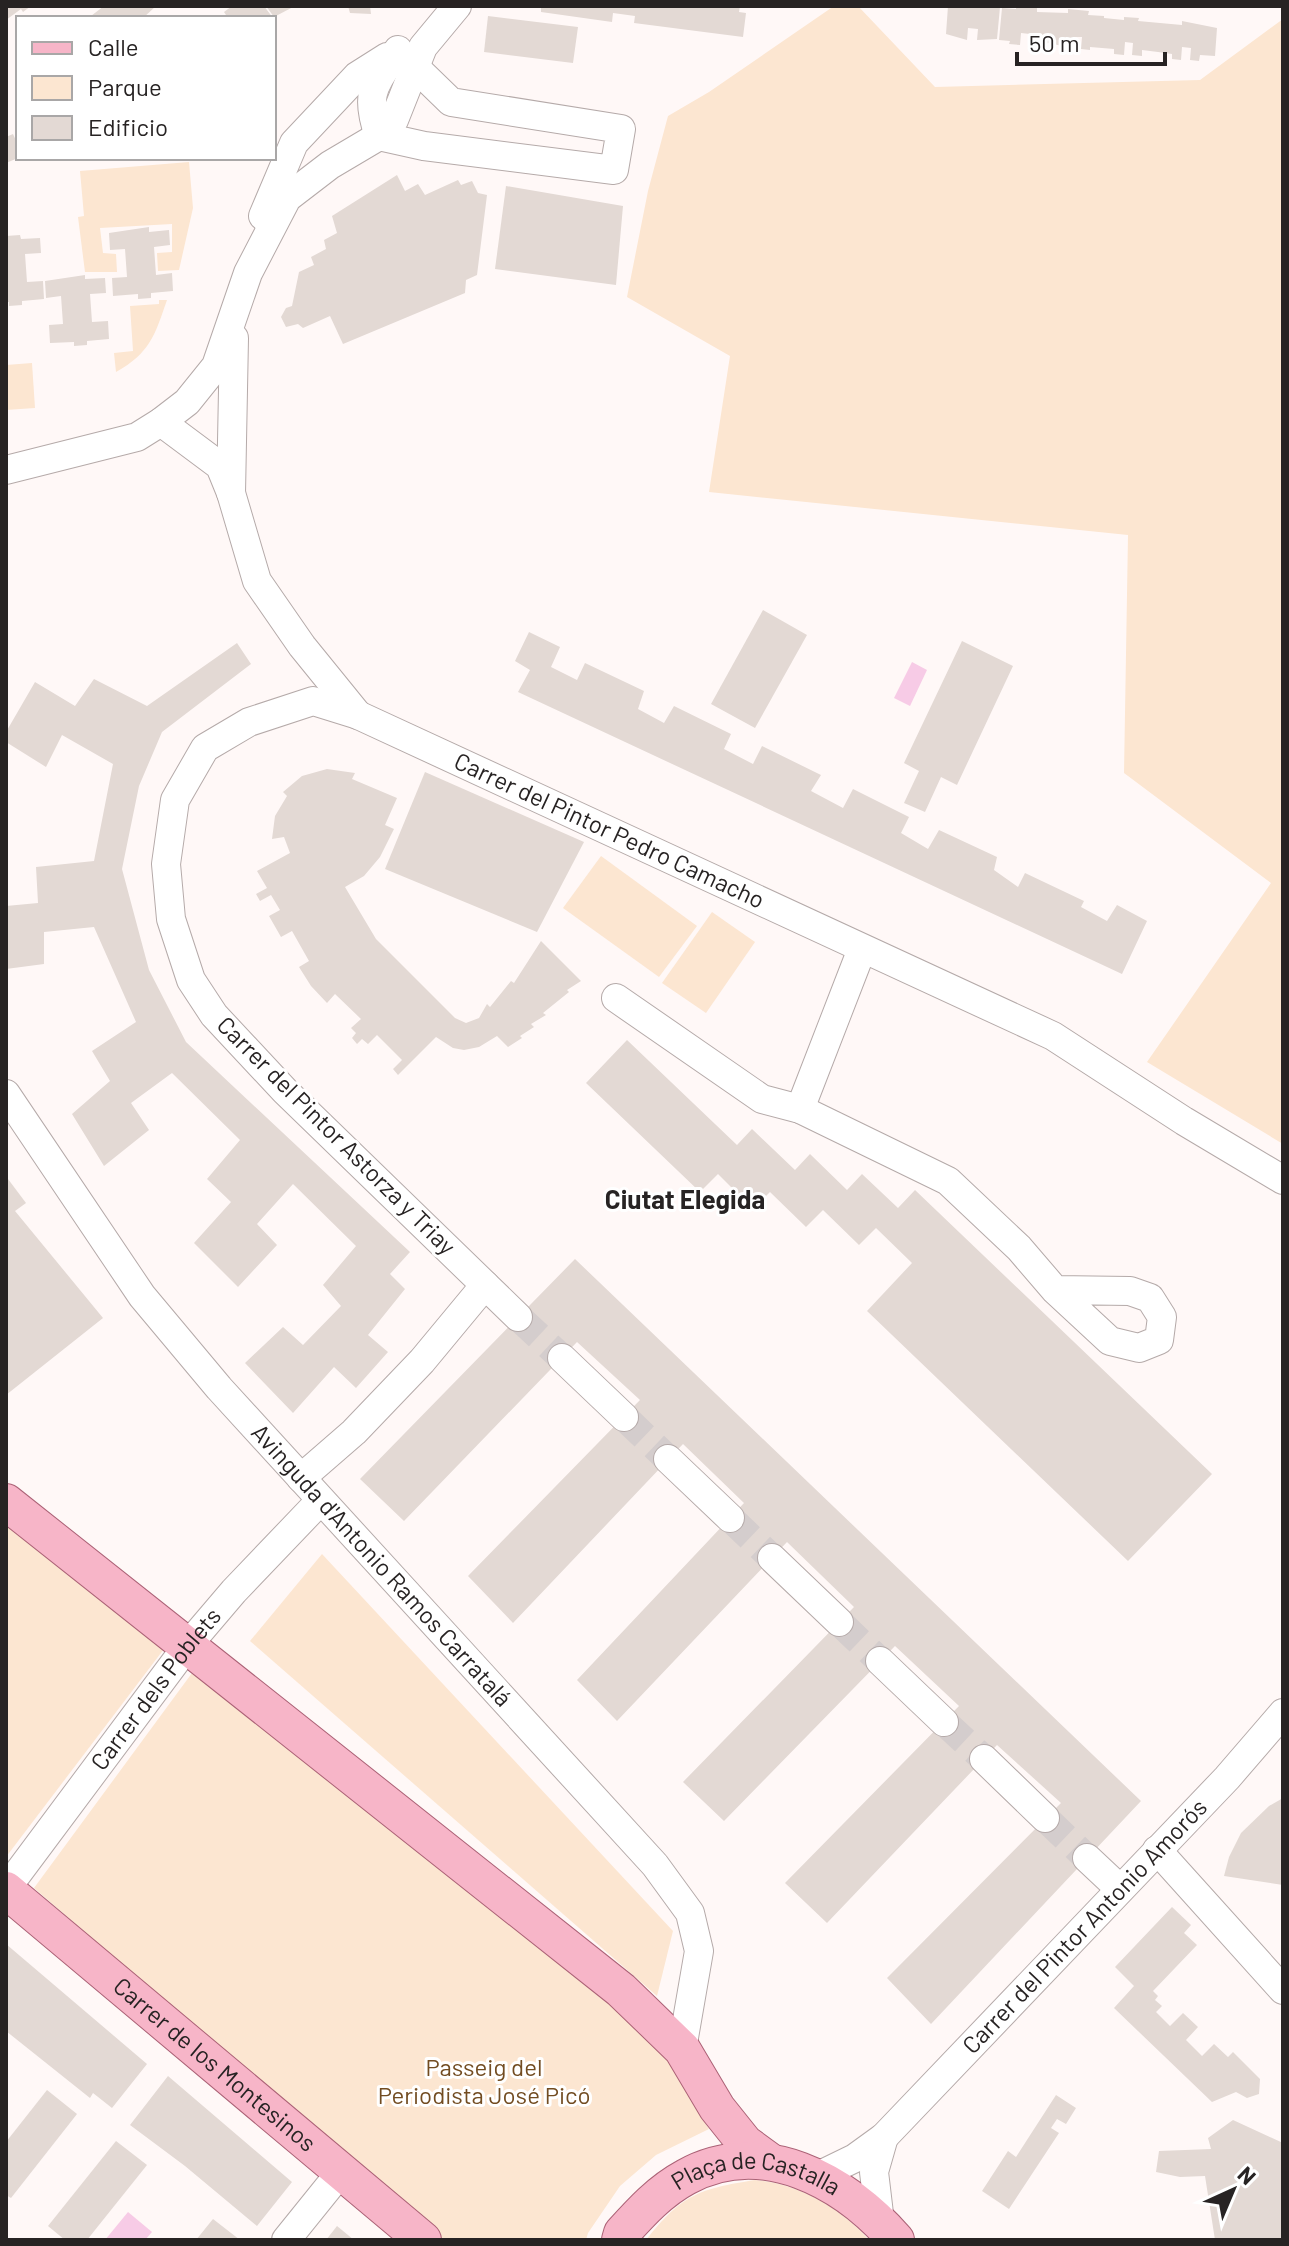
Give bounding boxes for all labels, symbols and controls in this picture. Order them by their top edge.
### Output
legend [16,16,276,160]
scale bar [1017,16,1165,66]
text: 50 m [1029,28,1080,57]
text: Calle [88,32,139,61]
text: Parque [88,72,162,101]
text: Edificio [88,112,168,141]
street label: Carrer del Pintor Pedro Camacho [450,746,769,914]
street label: Carrer del Pintor Astorza y Triay [212,1010,462,1260]
district label: Ciutat Elegida [605,1183,765,1214]
street label: Avinguda d'Antonio Ramos Carratalá [246,1417,519,1712]
street label: Carrer dels Poblets [84,1601,226,1775]
street label: Carrer del Pintor Antonio Amorós [956,1792,1212,2059]
street label: Carrer de los Montesinos [108,1971,322,2157]
park label: Passeig del Periodista José Picó [378,2052,590,2109]
text: Plaça de Castalla [665,2145,846,2201]
north arrow [1193,2150,1273,2230]
text: N [1233,2160,1262,2189]
street label: Plaça de Castalla [668,2178,844,2210]

